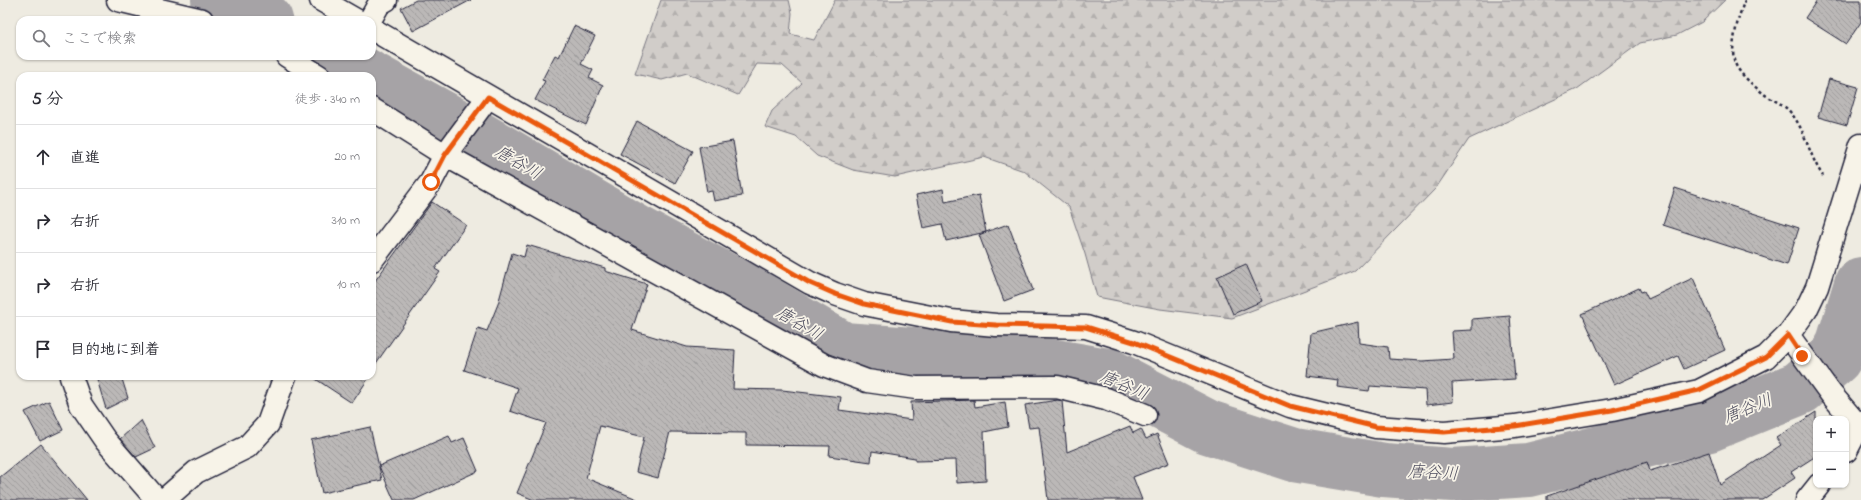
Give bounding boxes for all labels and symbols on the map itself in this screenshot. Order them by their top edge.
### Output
water label: 唐谷川 [490,139,546,187]
route start [422,173,440,191]
water label: 唐谷川 [771,300,827,348]
route end [1793,347,1811,365]
water label: 唐谷川 [1096,365,1152,407]
water label: 唐谷川 [1720,388,1776,430]
water label: 唐谷川 [1407,459,1459,487]

